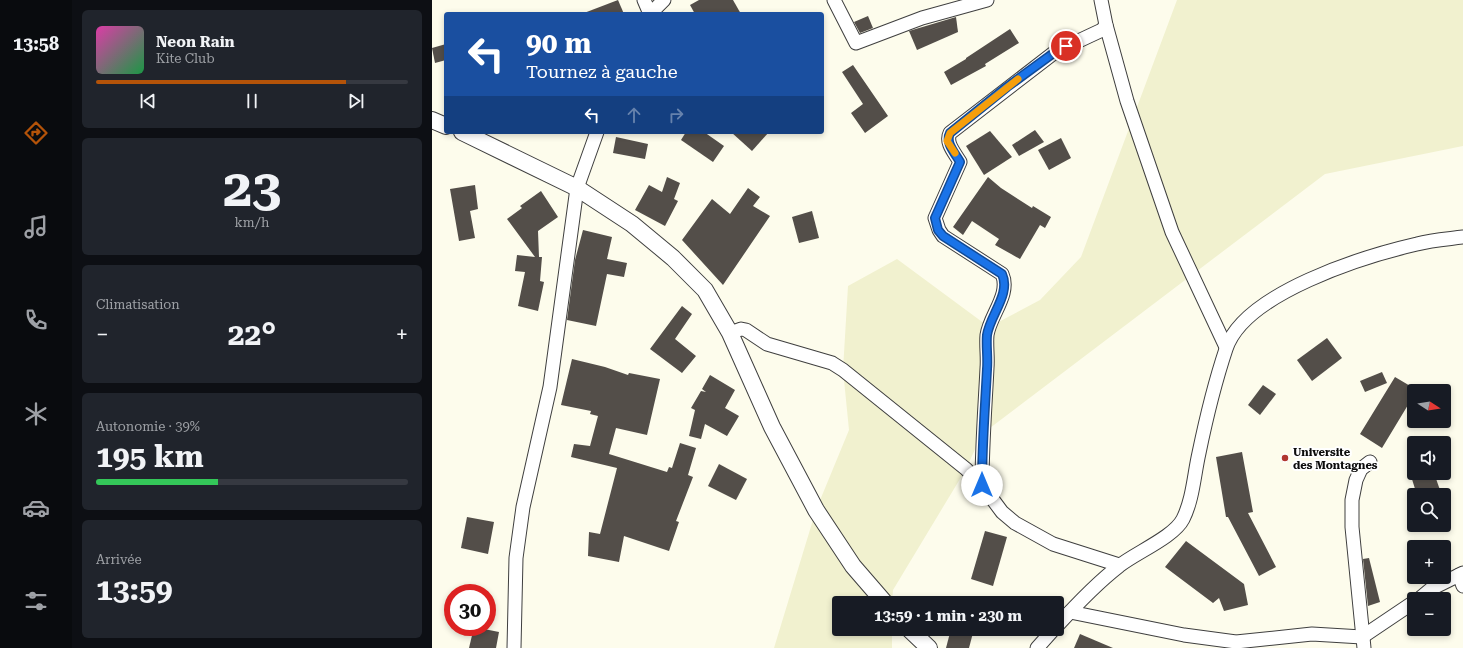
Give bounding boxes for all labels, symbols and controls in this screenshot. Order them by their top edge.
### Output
text: 90 m [526,27,591,60]
icon: left [460,28,512,80]
pin [1049,29,1083,63]
text: 13:58 [13,33,59,54]
text: Neon Rain [156,33,235,51]
icon: arrive [1055,35,1077,57]
text: Kite Club [156,51,215,66]
text: Tournez à gauche [526,61,678,82]
icon: previous [137,90,159,112]
icon: pause [241,90,263,112]
icon: next [345,90,367,112]
icon: left [581,104,603,126]
icon: ahead [623,104,645,126]
icon: right [665,104,687,126]
icon: directions [22,119,50,147]
text: 23 [223,158,281,219]
icon: music [22,213,50,241]
text: km/h [235,215,269,230]
text: Climatisation [96,297,180,312]
icon: phone [22,306,50,334]
text: 22° [228,317,276,352]
text: − [96,322,108,347]
text: + [396,322,408,347]
north arrow [1407,384,1451,428]
map controls [1407,384,1451,636]
icon: climate [22,400,50,428]
text: Autonomie · 39% [96,419,200,434]
button: sound [1407,436,1451,480]
text: 195 km [96,439,204,474]
place label: Universite des Montagnes [1293,446,1378,472]
marker: Universite des Montagnes [1280,453,1290,463]
position arrow [961,464,1003,506]
button: search [1407,488,1451,532]
icon: car [22,494,50,522]
button: + [1407,540,1451,584]
text: Arrivée [96,552,142,567]
text: 13:59 [96,572,173,607]
speed limit sign: 30 [444,584,496,636]
icon: filters [22,587,50,615]
button: − [1407,592,1451,636]
text: 13:59 · 1 min · 230 m [874,607,1022,625]

